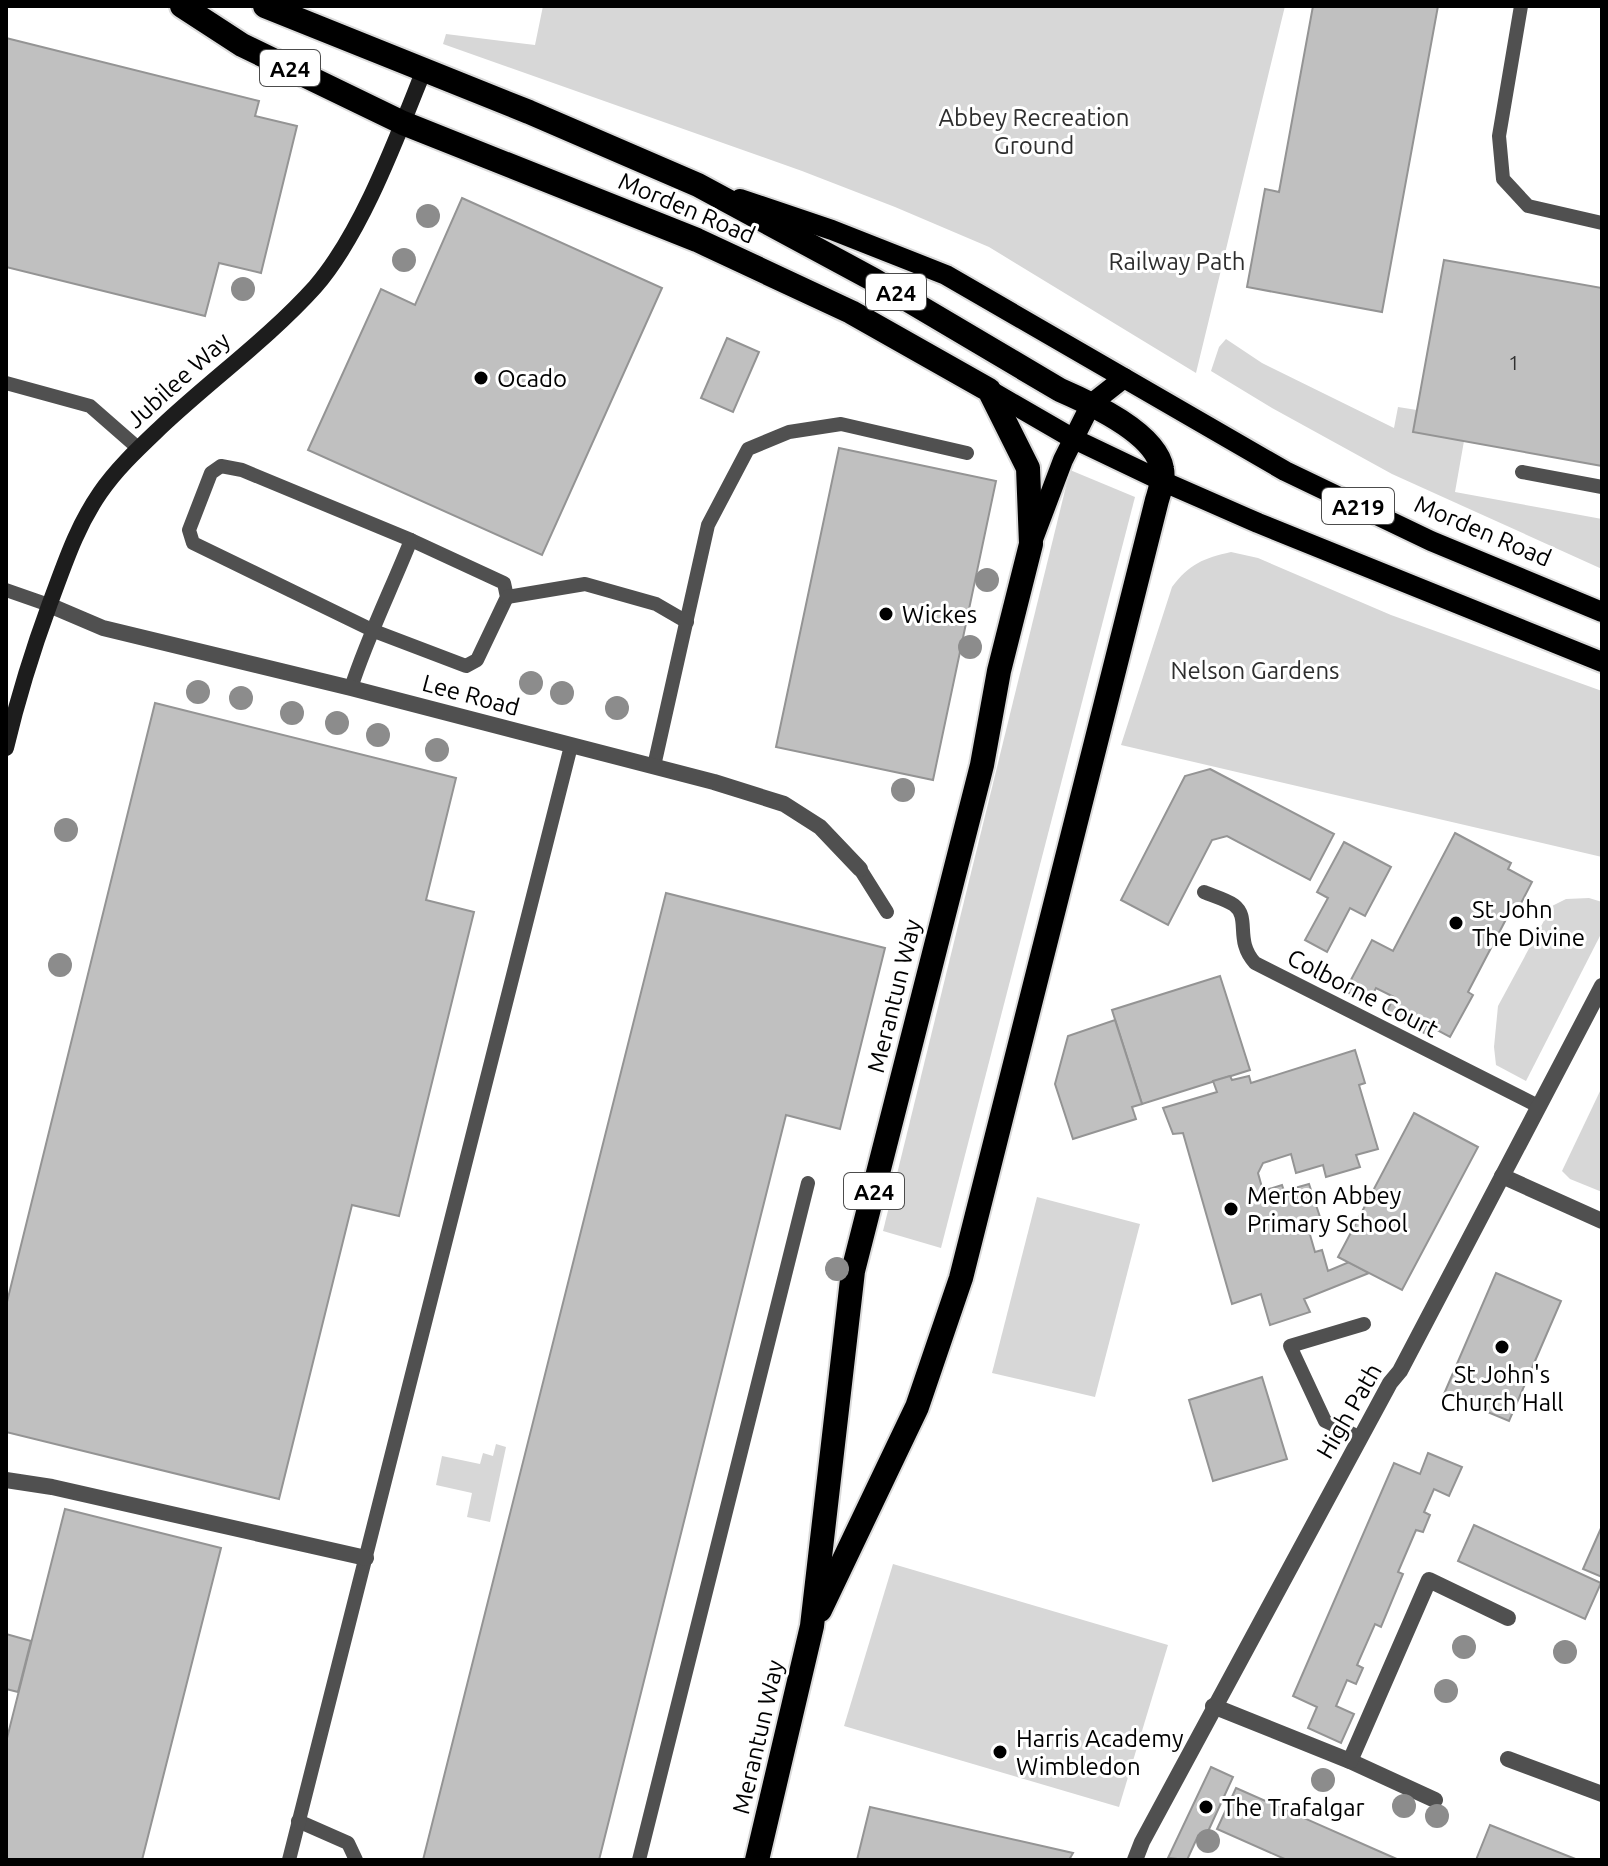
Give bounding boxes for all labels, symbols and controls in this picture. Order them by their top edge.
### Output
road number: A24 [260,50,320,86]
park label: Abbey Recreation Ground [939,104,1129,159]
street label: Morden Road [615,167,759,249]
park label: Railway Path [1109,248,1245,275]
road number: A24 [866,274,926,310]
street label: Jubilee Way [121,326,235,433]
house number: 1 [1508,351,1520,374]
place label: Ocado [497,365,567,392]
marker: Ocado [472,369,490,387]
road number: A219 [1322,488,1394,524]
street label: Morden Road [1411,490,1555,572]
place label: Wickes [902,601,977,628]
marker: Wickes [877,605,895,623]
park label: Nelson Gardens [1170,657,1340,684]
street label: Lee Road [419,669,523,721]
place label: St John The Divine [1472,896,1585,951]
marker: St John The Divine [1447,914,1465,932]
street label: Merantun Way [862,916,926,1076]
street label: Colborne Court [1283,943,1443,1043]
road number: A24 [844,1173,904,1209]
place label: Merton Abbey Primary School [1247,1182,1408,1237]
marker: Merton Abbey Primary School [1222,1200,1240,1218]
marker: St John's Church Hall [1493,1338,1511,1356]
street label: High Path [1311,1359,1387,1463]
place label: St John's Church Hall [1440,1361,1564,1416]
street label: Merantun Way [727,1657,789,1817]
place label: Harris Academy Wimbledon [1016,1725,1184,1780]
marker: Harris Academy Wimbledon [991,1743,1009,1761]
place label: The Trafalgar [1222,1794,1365,1821]
marker: The Trafalgar [1197,1798,1215,1816]

